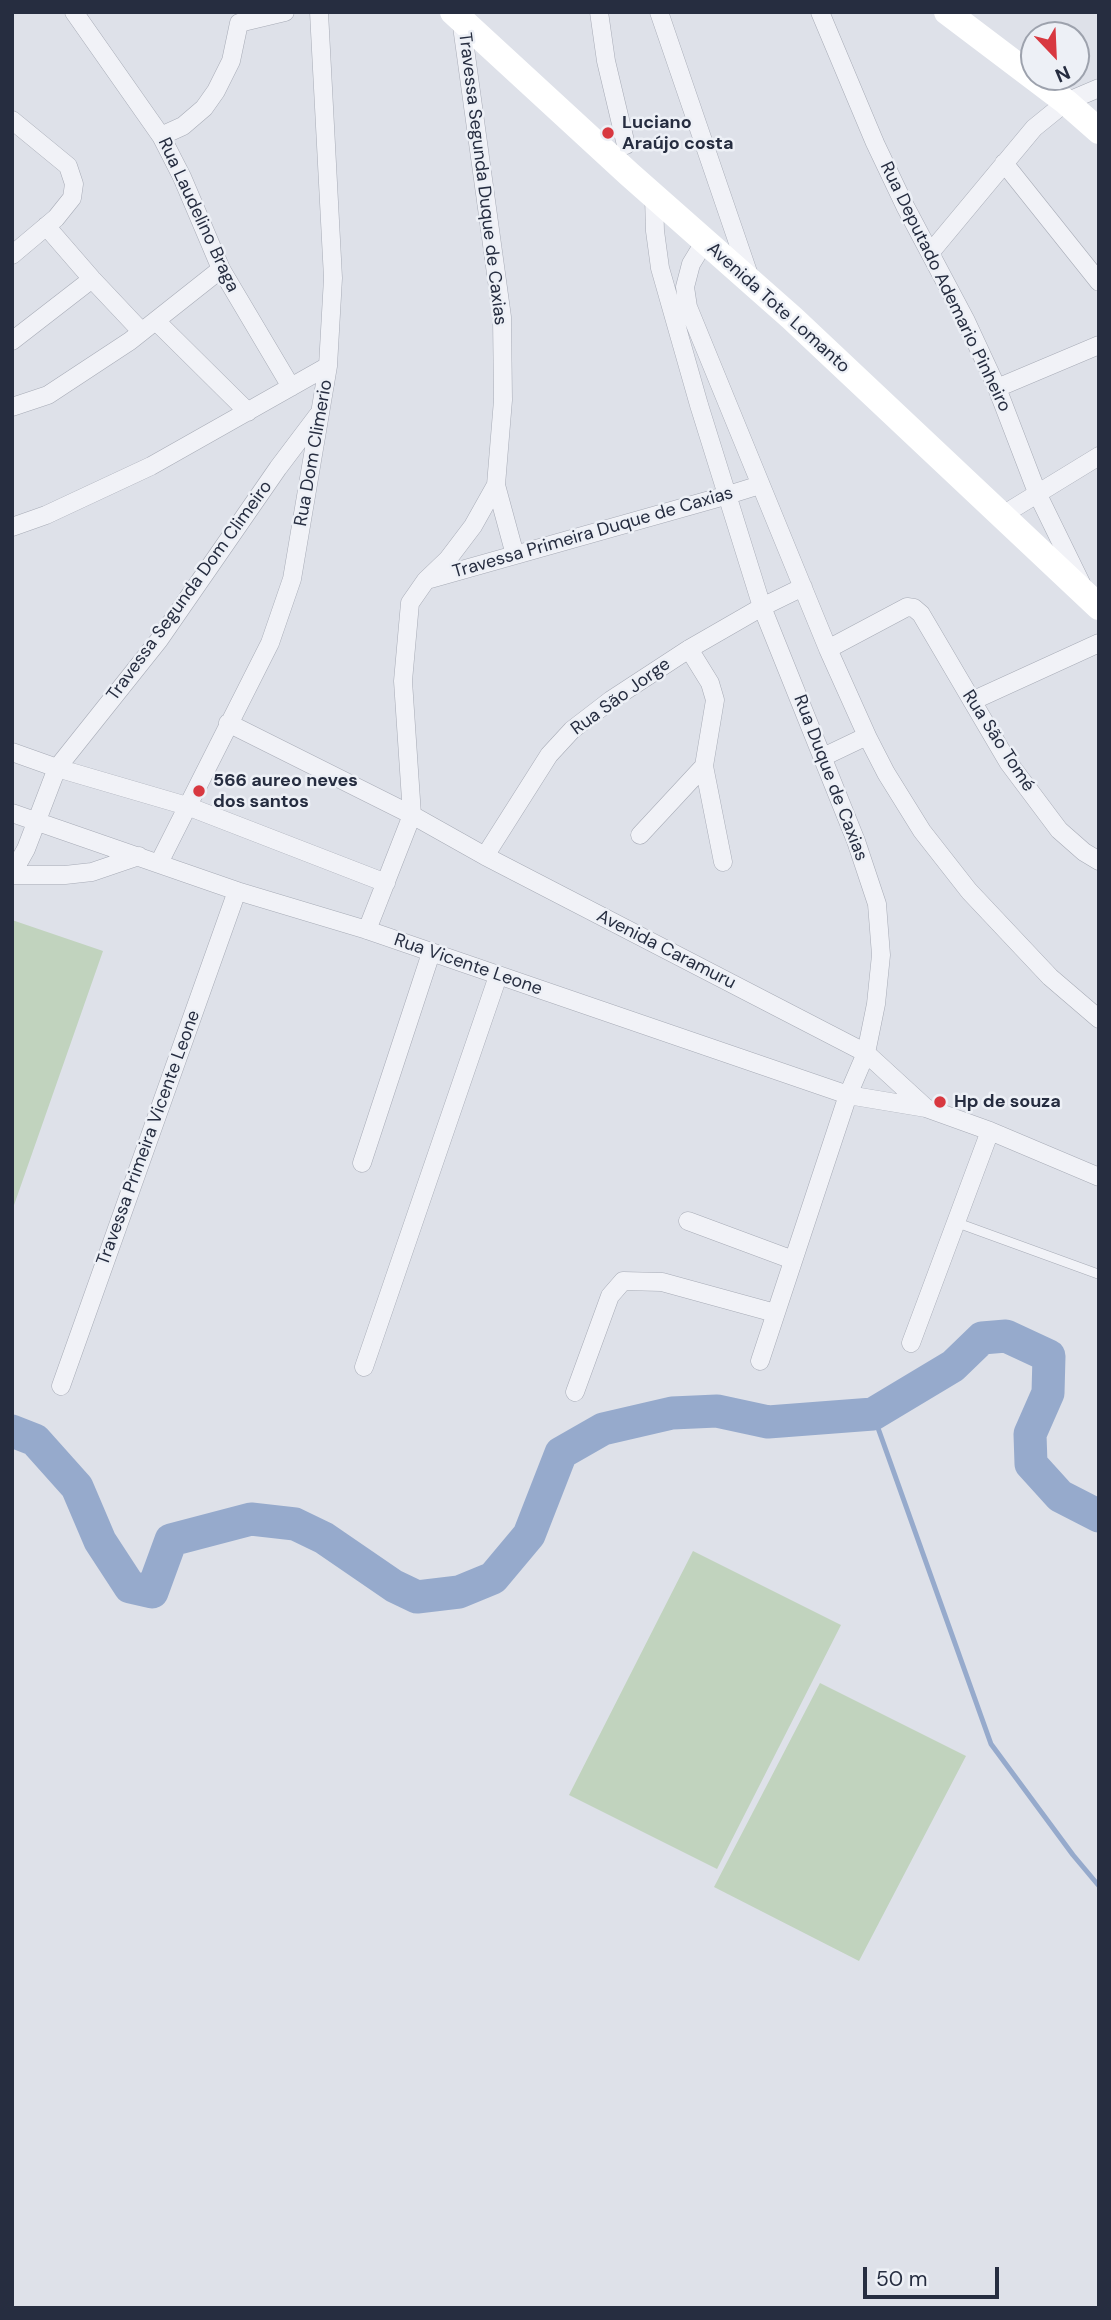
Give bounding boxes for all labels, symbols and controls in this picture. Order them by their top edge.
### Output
north arrow [1020,21,1090,91]
street label: Travessa Segunda Duque de Caxias [453,31,511,327]
text: N [1051,60,1074,88]
place label: Luciano Araújo costa [622,112,733,154]
marker: Luciano Araújo costa [600,125,616,141]
street label: Rua Laudelino Braga [153,134,243,296]
street label: Rua Deputado Ademario Pinheiro [875,158,1015,416]
street label: Avenida Tote Lomanto [702,238,854,378]
street label: Rua Dom Climerio [290,378,338,528]
street label: Travessa Segunda Dom Climeiro [103,477,277,705]
street label: Travessa Primeira Duque de Caxias [450,483,736,583]
street label: Rua São Jorge [567,654,675,740]
street label: Rua São Tomé [957,686,1039,796]
street label: Rua Duque de Caxias [788,692,872,864]
place label: 566 aureo neves dos santos [213,770,358,812]
marker: 566 aureo neves dos santos [191,783,207,799]
street label: Avenida Caramuru [593,906,739,994]
street label: Rua Vicente Leone [391,930,545,1000]
street label: Travessa Primeira Vicente Leone [93,1007,205,1269]
place label: Hp de souza [954,1091,1061,1113]
marker: Hp de souza [932,1094,948,1110]
scale bar [866,2254,1002,2298]
text: 50 m [876,2265,927,2293]

